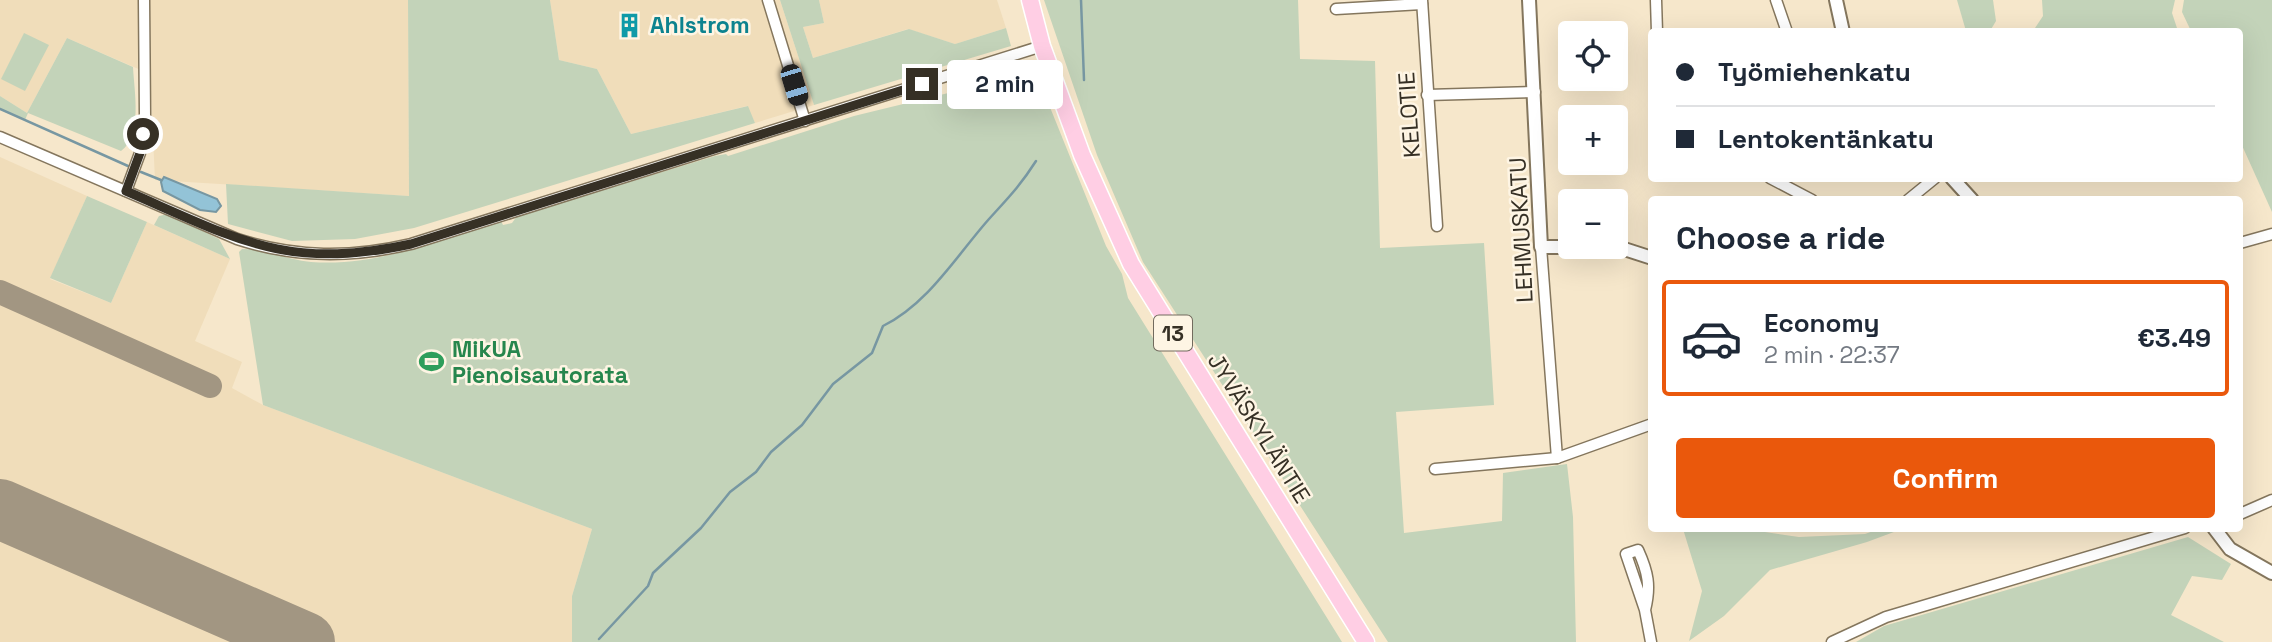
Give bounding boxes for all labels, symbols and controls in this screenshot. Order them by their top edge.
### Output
place label: Ahlstrom [650,10,750,40]
building icon: Ahlstrom [616,11,644,39]
map controls [1558,21,1628,259]
button: locate [1558,21,1628,91]
text: Työmiehenkatu [1718,55,1911,89]
callout: 2 min [946,60,1062,108]
car [778,62,811,108]
route end [906,68,938,100]
text: 2 min [975,69,1035,99]
street label: KELOTIE [1391,71,1427,159]
button: + [1558,105,1628,175]
route start [127,118,159,150]
text: Lentokentänkatu [1718,122,1934,156]
street label: LEHMUSKATU [1502,157,1540,303]
button: − [1558,189,1628,259]
text: Choose a ride [1676,218,1886,258]
text: Economy [1764,306,1880,340]
icon: car [1680,307,1743,370]
road number: 13 [1154,316,1192,350]
text: €3.49 [2137,321,2211,355]
place label: MikUA Pienoisautorata [452,334,628,390]
text: 2 min · 22:37 [1764,340,1900,370]
street label: JYVÄSKYLÄNTIE [1201,347,1317,509]
sports icon: MikUA Pienoisautorata [418,348,446,376]
button: Confirm [1676,438,2215,518]

